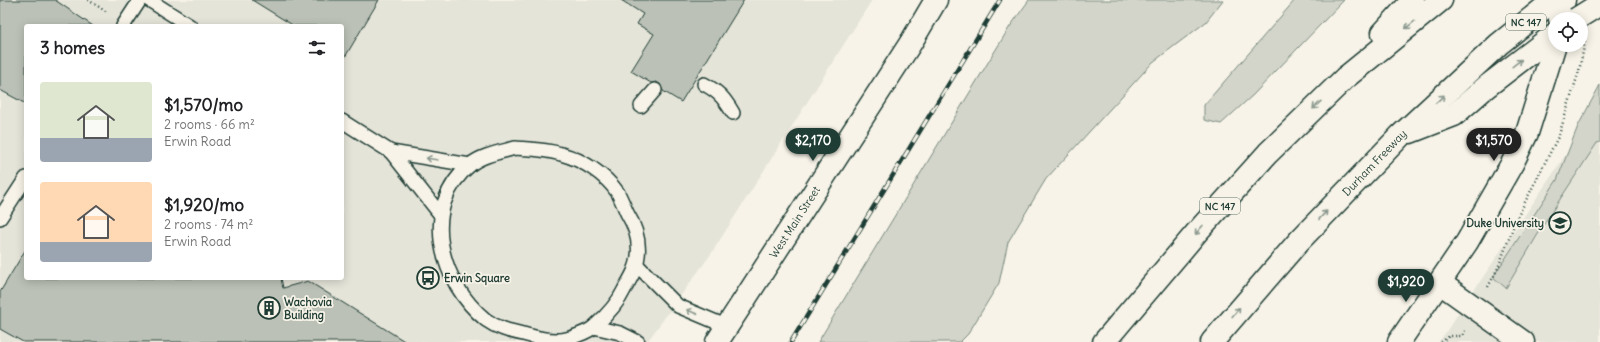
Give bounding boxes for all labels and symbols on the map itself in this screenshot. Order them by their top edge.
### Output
road number: NC 147 [1506,14,1546,30]
one-way arrow [1405,20,1416,29]
one-way arrow [1511,59,1522,68]
one-way arrow [1435,94,1445,104]
one-way arrow [1312,100,1322,110]
street label: Durham Freeway [1339,127,1409,199]
pin: $2,170 [780,128,846,162]
pin: $1,570 [1461,128,1527,162]
one-way arrow [426,155,439,163]
street label: West Main Street [766,183,823,261]
road number: NC 147 [1200,198,1240,214]
one-way arrow [1318,210,1328,220]
school or university icon: Duke University [1547,210,1573,236]
place label: Duke University [1466,216,1544,231]
one-way arrow [1194,225,1203,236]
bus stop icon: Erwin Square [415,265,441,291]
pin: $1,920 [1373,269,1439,303]
place label: Erwin Square [444,271,510,286]
building icon: Wachovia Building [256,295,282,321]
place label: Wachovia Building [284,295,333,323]
one-way arrow [1232,307,1241,317]
one-way arrow [686,308,698,316]

